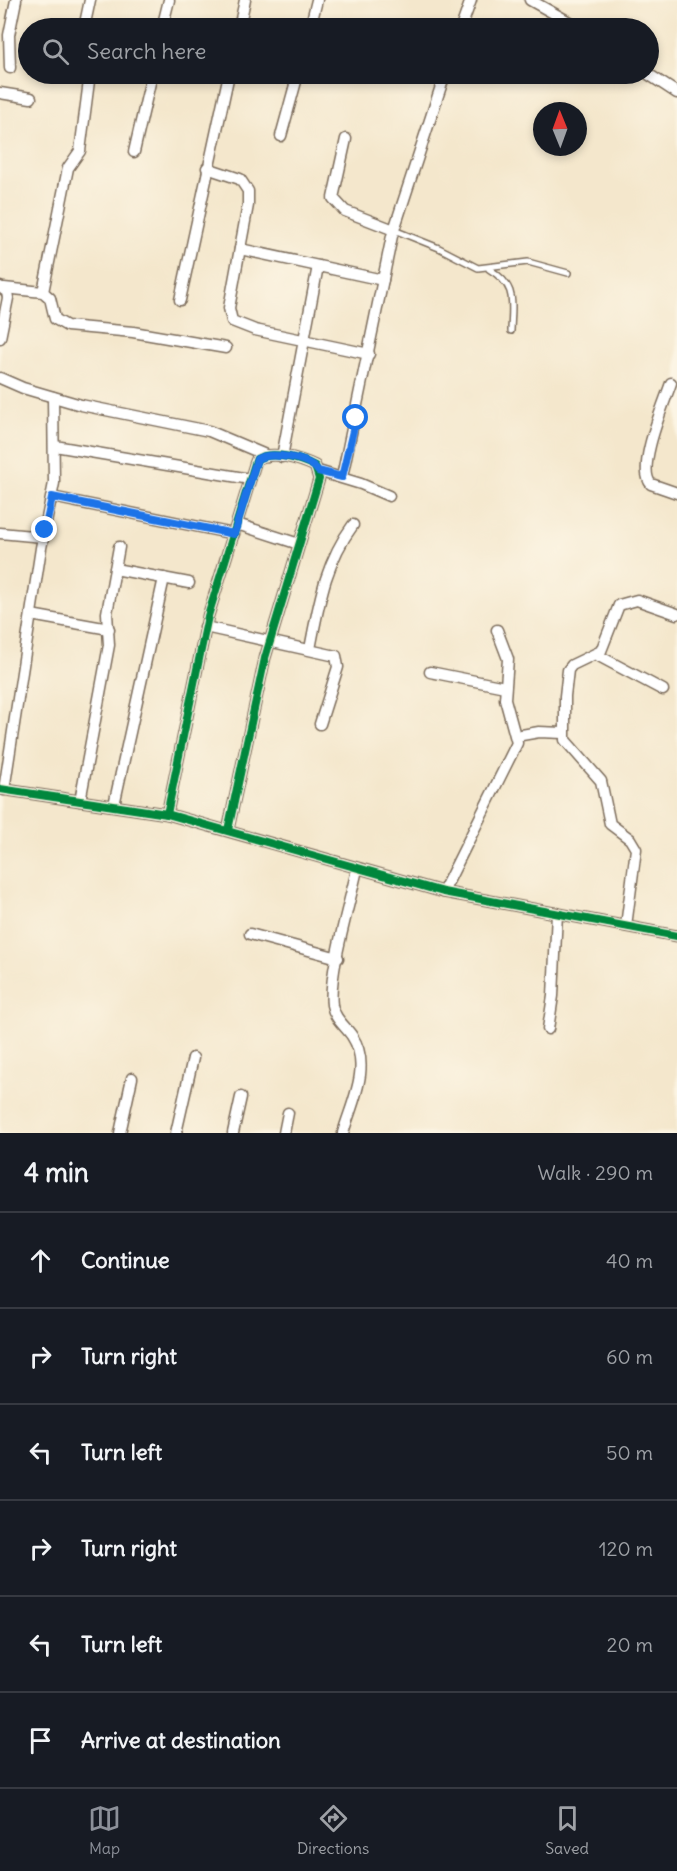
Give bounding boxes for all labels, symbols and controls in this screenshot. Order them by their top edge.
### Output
search box [18,18,659,84]
icon: search [39,35,72,68]
text: Search here [87,37,206,65]
north arrow [533,102,587,156]
route start [342,404,368,430]
route end [31,516,57,542]
text: 4 min [24,1156,89,1189]
text: Walk · 290 m [538,1160,653,1185]
icon: ahead [24,1244,57,1277]
text: Continue [81,1246,170,1274]
text: 40 m [606,1248,653,1273]
icon: right [24,1340,57,1373]
text: Turn right [81,1342,177,1370]
text: 60 m [606,1344,653,1369]
icon: left [24,1436,57,1469]
text: Turn left [81,1438,162,1466]
text: 50 m [606,1440,653,1465]
icon: right [24,1532,57,1565]
text: Turn right [81,1534,177,1562]
text: 120 m [599,1536,653,1561]
icon: left [24,1628,57,1661]
text: Turn left [81,1630,162,1658]
text: 20 m [607,1632,653,1657]
icon: arrive [24,1724,57,1757]
text: Arrive at destination [81,1726,281,1754]
tab: Map [88,1802,121,1858]
tab: Directions [297,1802,369,1858]
tab: Saved [545,1802,589,1858]

